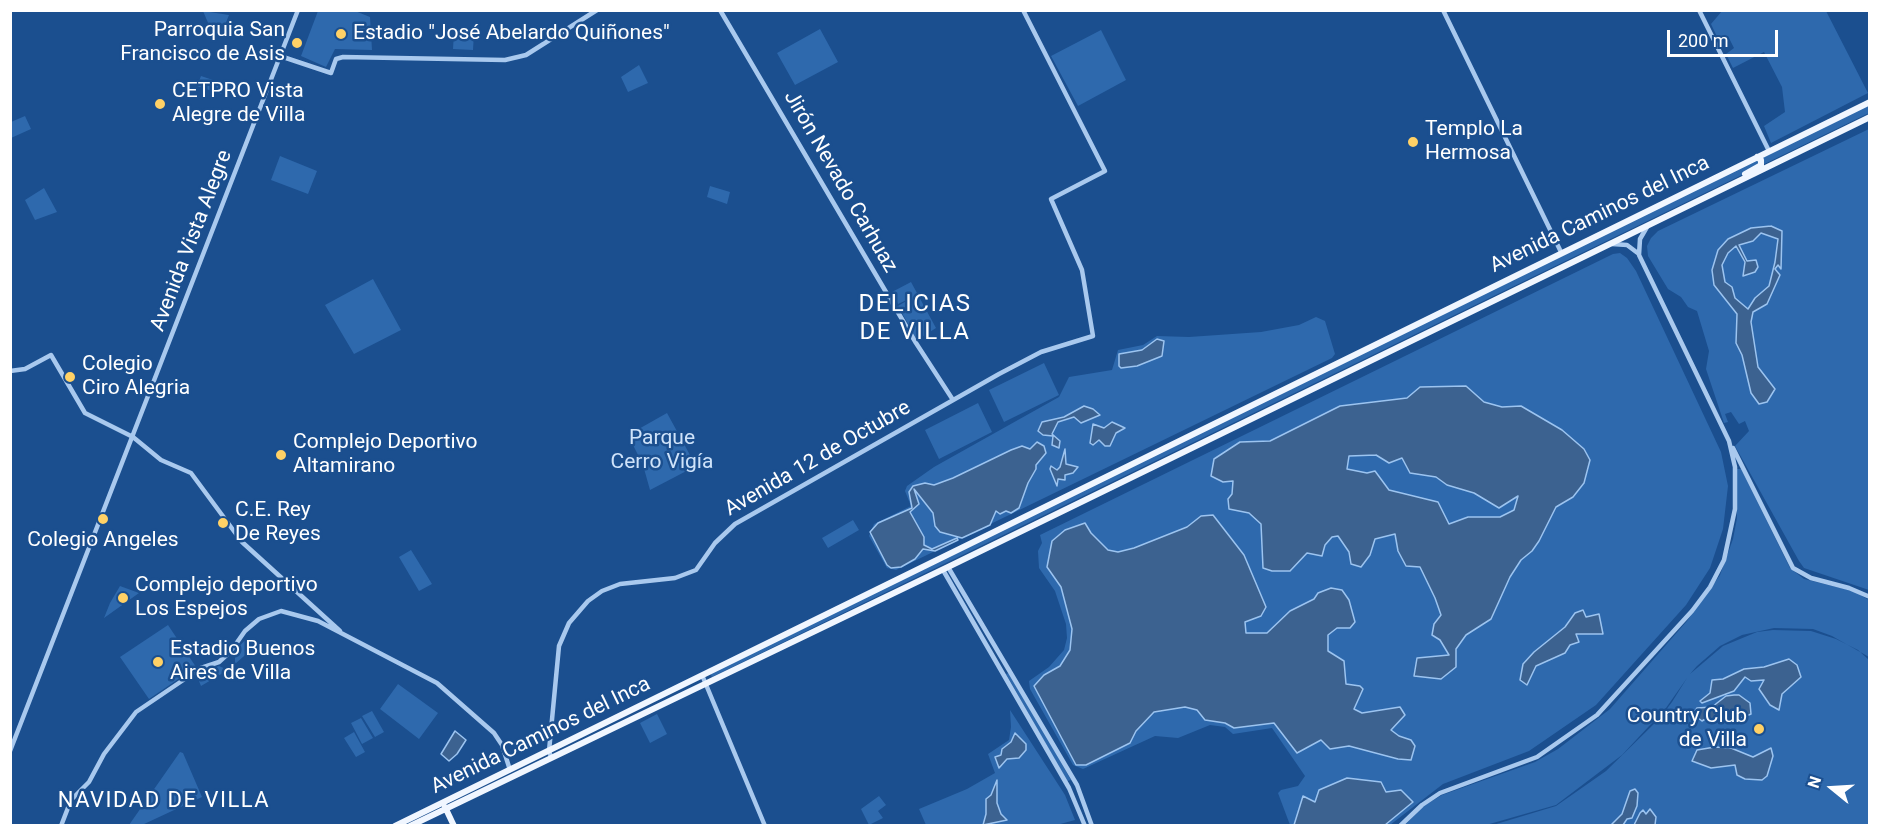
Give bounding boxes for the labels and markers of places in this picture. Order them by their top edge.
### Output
place label: Parroquia San Francisco de Asis [120,18,285,68]
place label: Estadio "José Abelardo Quiñones" [353,21,670,47]
marker: Estadio "José Abelardo Quiñones" [334,27,348,41]
marker: Parroquia San Francisco de Asis [290,36,304,50]
place label: CETPRO Vista Alegre de Villa [172,79,305,129]
marker: CETPRO Vista Alegre de Villa [153,97,167,111]
place label: Templo La Hermosa [1425,117,1523,167]
marker: Templo La Hermosa [1406,135,1420,149]
place label: Colegio Ciro Alegria [82,352,190,402]
marker: Colegio Ciro Alegria [63,370,77,384]
place label: Complejo Deportivo Altamirano [293,430,478,480]
marker: Complejo Deportivo Altamirano [274,448,288,462]
place label: C.E. Rey De Reyes [235,498,321,548]
marker: Colegio Angeles [96,512,110,526]
marker: C.E. Rey De Reyes [216,516,230,530]
place label: Colegio Angeles [27,528,179,554]
place label: Complejo deportivo Los Espejos [135,573,318,623]
marker: Complejo deportivo Los Espejos [116,591,130,605]
place label: Estadio Buenos Aires de Villa [170,637,315,687]
marker: Estadio Buenos Aires de Villa [151,655,165,669]
place label: Country Club de Villa [1627,704,1747,754]
marker: Country Club de Villa [1752,722,1766,736]

